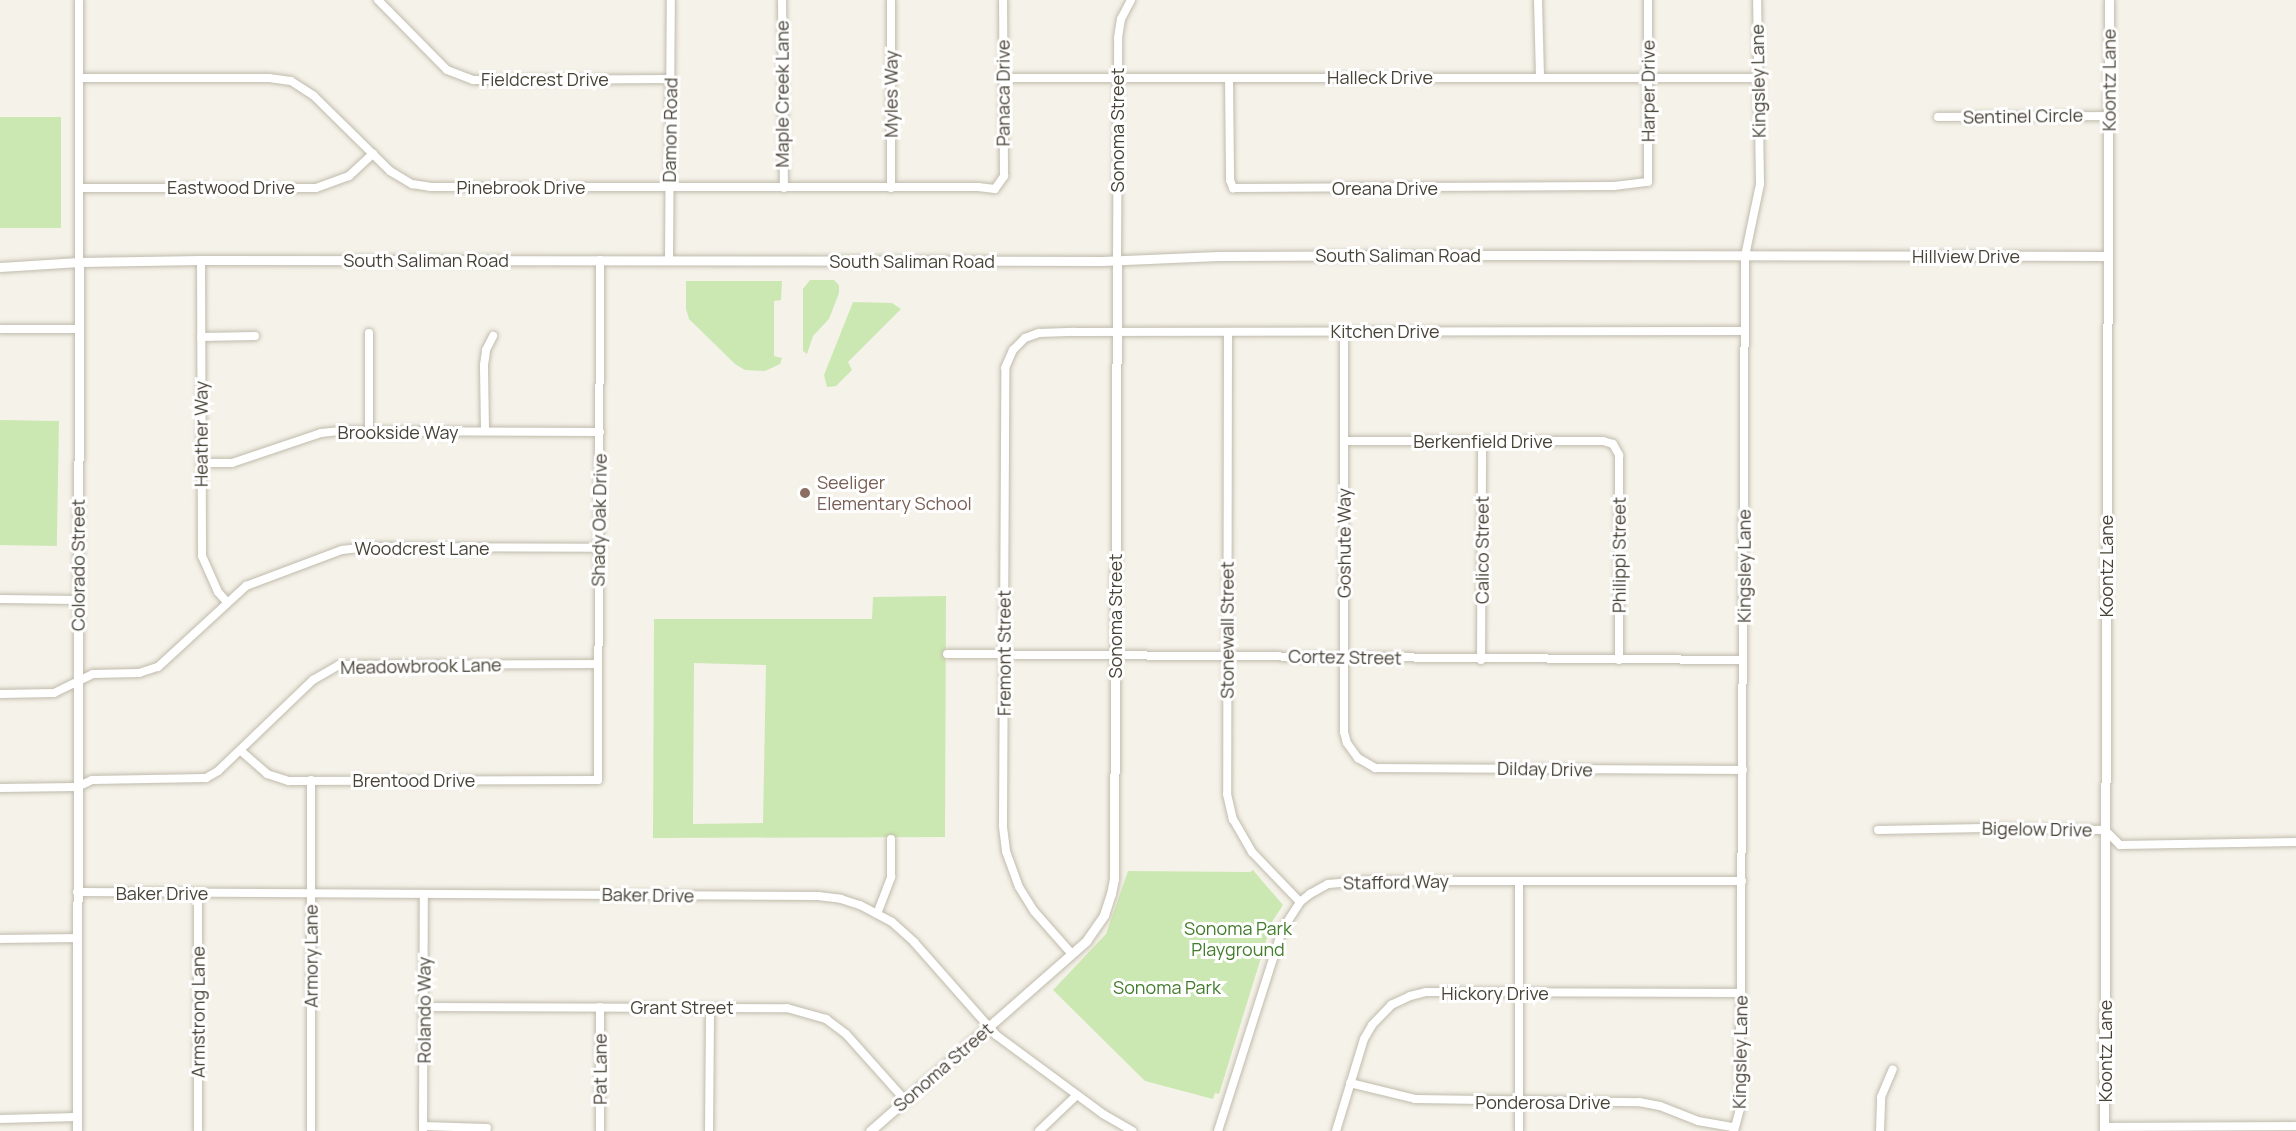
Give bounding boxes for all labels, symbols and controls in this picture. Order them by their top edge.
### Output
street label: Maple Creek Lane [771,20,793,168]
street label: Kingsley Lane [1746,24,1770,138]
street label: Koontz Lane [2098,29,2120,131]
street label: Panaca Drive [992,40,1014,146]
street label: Harper Drive [1637,40,1659,142]
street label: Myles Way [880,50,902,138]
street label: Halleck Drive [1327,66,1433,88]
street label: Fieldcrest Drive [481,68,609,90]
street label: Sonoma Street [1106,68,1128,192]
street label: Damon Road [658,77,682,183]
street label: Sentinel Circle [1963,104,2083,128]
street label: Eastwood Drive [167,176,295,198]
street label: Pinebrook Drive [456,176,586,198]
street label: Oreana Drive [1332,177,1438,199]
street label: South Saliman Road [1315,244,1481,266]
street label: Hillview Drive [1912,245,2020,267]
street label: South Saliman Road [343,249,509,271]
street label: South Saliman Road [829,250,995,272]
street label: Kitchen Drive [1330,320,1440,342]
street label: Heather Way [190,381,212,487]
street label: Brookside Way [338,421,458,443]
street label: Berkenfield Drive [1413,430,1553,452]
street label: Shady Oak Drive [587,453,611,587]
place label: Seeliger Elementary School [817,472,972,514]
marker: Seeliger Elementary School [798,486,812,500]
street label: Goshute Way [1333,488,1355,598]
street label: Calico Street [1471,496,1493,604]
street label: Philippi Street [1608,497,1630,613]
street label: Colorado Street [67,499,89,631]
street label: Kingsley Lane [1733,509,1755,623]
street label: Koontz Lane [2095,515,2117,617]
street label: Woodcrest Lane [354,537,490,559]
street label: Sonoma Street [1104,554,1126,678]
street label: Stonewall Street [1216,561,1238,699]
street label: Fremont Street [993,590,1015,716]
street label: Cortez Street [1288,645,1402,669]
street label: Meadowbrook Lane [340,654,502,678]
street label: Dilday Drive [1497,757,1593,781]
street label: Brentood Drive [353,769,475,791]
street label: Bigelow Drive [1982,817,2092,841]
street label: Stafford Way [1343,870,1449,894]
street label: Baker Drive [116,882,208,904]
street label: Baker Drive [602,883,694,907]
street label: Armory Lane [300,904,322,1008]
park label: Sonoma Park Playground [1184,918,1292,960]
street label: Armstrong Lane [187,946,209,1078]
street label: Rolando Way [413,957,435,1063]
park label: Sonoma Park [1113,976,1221,998]
street label: Hickory Drive [1441,982,1549,1004]
street label: Kingsley Lane [1728,995,1752,1109]
street label: Grant Street [630,996,734,1018]
street label: Koontz Lane [2094,1000,2116,1102]
street label: Sonoma Street [889,1018,997,1116]
street label: Pat Lane [589,1033,611,1105]
street label: Ponderosa Drive [1475,1091,1611,1113]

